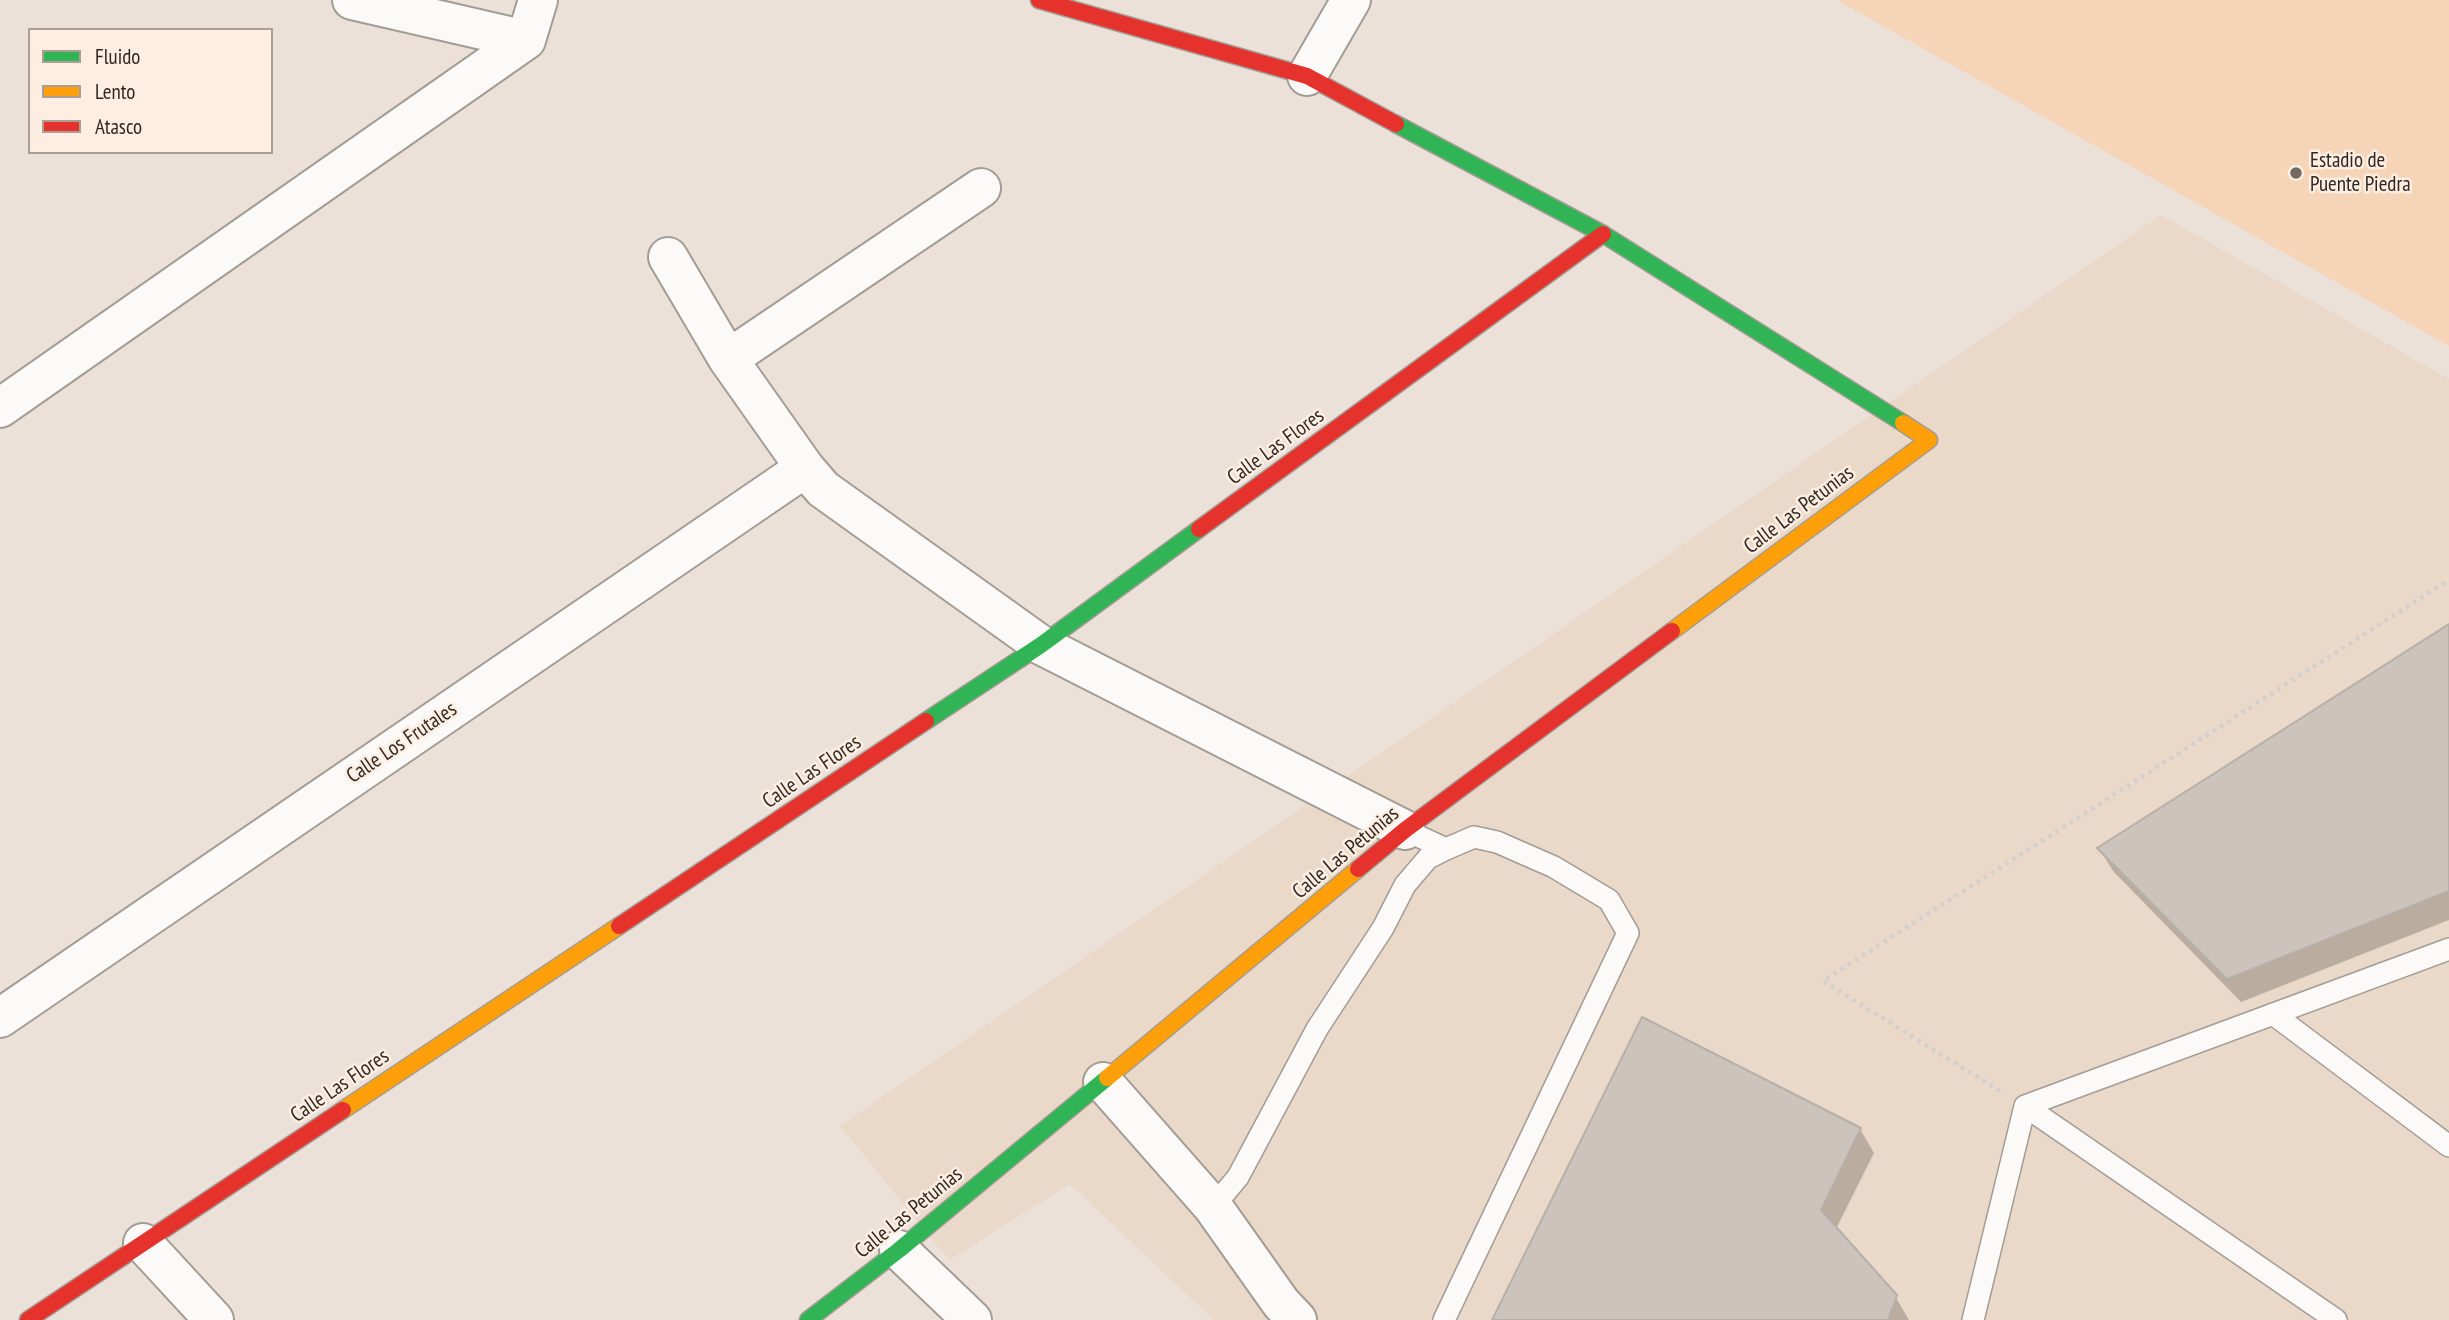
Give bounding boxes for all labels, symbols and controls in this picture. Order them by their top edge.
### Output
legend [28,28,273,154]
text: Fluido [95,43,140,70]
text: Lento [95,78,135,105]
text: Atasco [95,113,142,140]
place label: Estadio de Puente Piedra [2310,148,2411,198]
marker: Estadio de Puente Piedra [2288,165,2304,181]
street label: Calle Las Flores [1223,404,1329,490]
street label: Calle Las Petunias [1739,461,1859,559]
street label: Calle Los Frutales [342,697,462,789]
street label: Calle Las Flores [758,730,866,814]
street label: Calle Las Petunias [1288,801,1404,905]
street label: Calle Las Flores [286,1044,394,1128]
street label: Calle Las Petunias [850,1162,968,1264]

